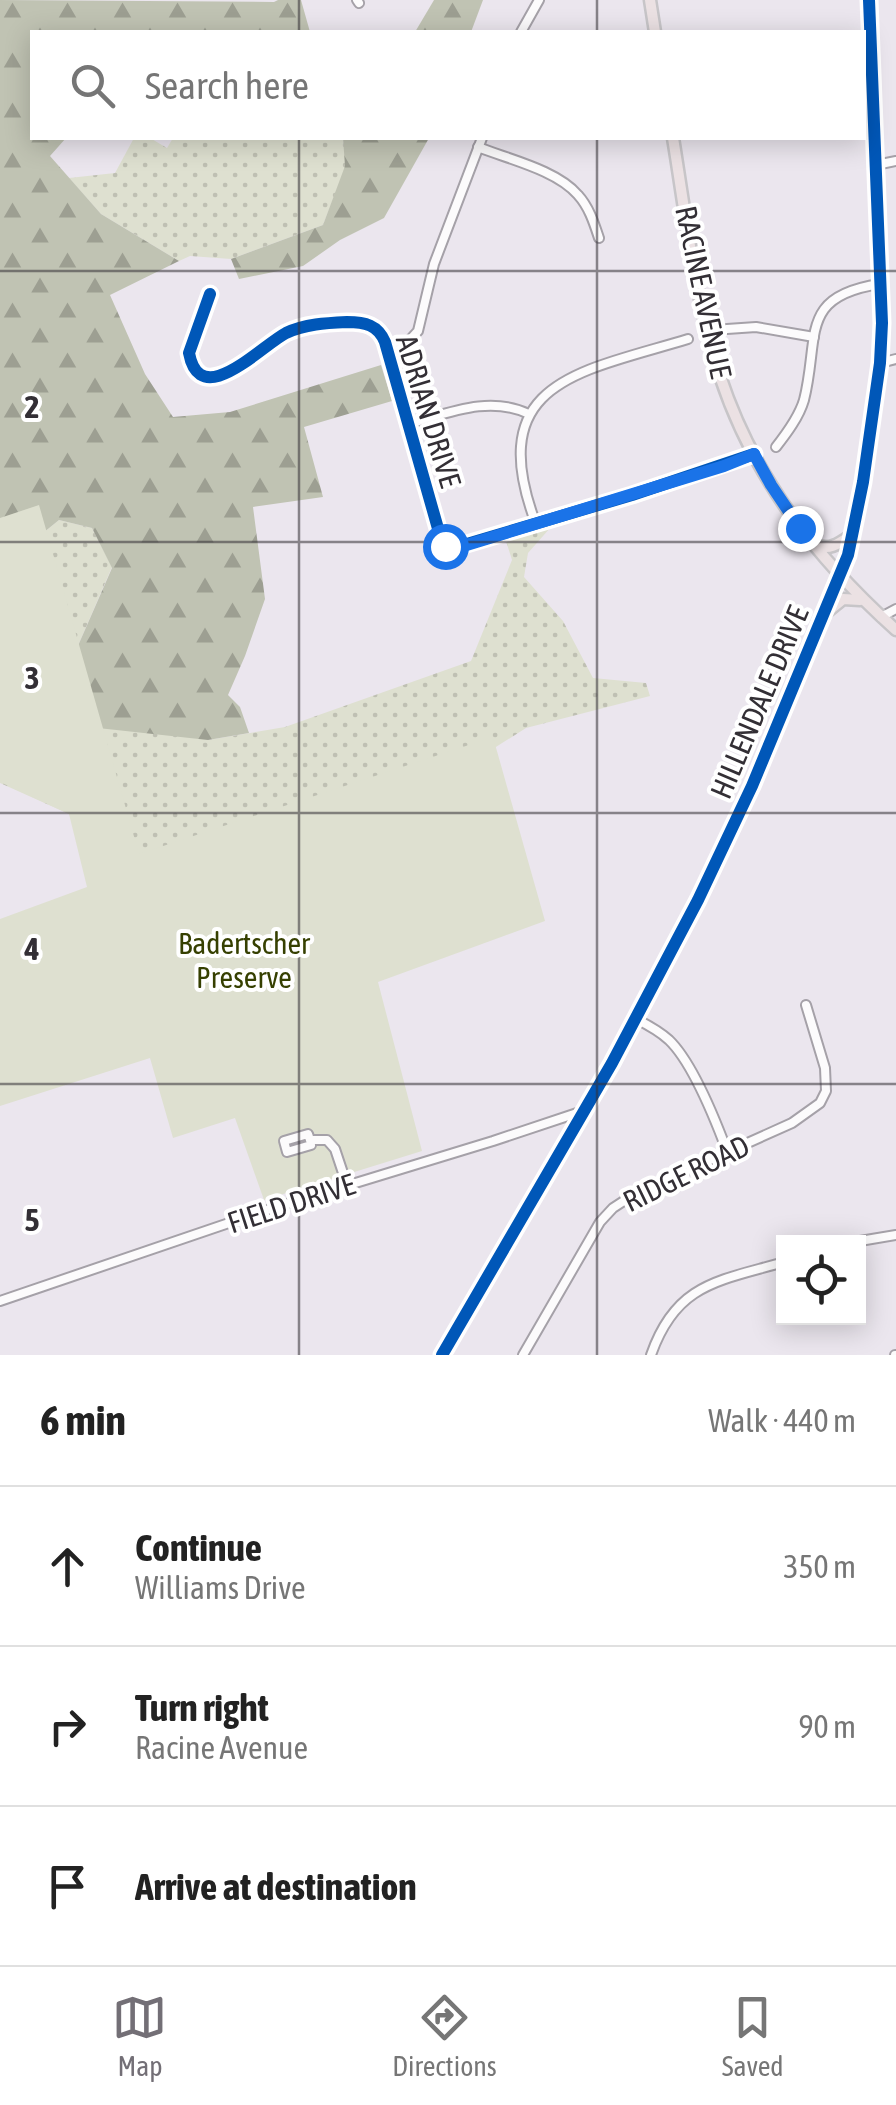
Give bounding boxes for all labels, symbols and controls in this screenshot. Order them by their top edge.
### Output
search box [30,30,866,140]
icon: search [65,58,120,113]
text: Search here [145,64,309,107]
street label: RACINE AVENUE [669,203,739,381]
street label: ADRIAN DRIVE [390,331,468,492]
text: 2 [24,388,40,425]
route end [778,506,824,552]
route start [423,524,469,570]
street label: HILLENDALE DRIVE [703,600,815,803]
text: 3 [24,659,40,696]
park label: Badertscher Preserve [178,926,311,994]
text: 4 [23,930,40,967]
street label: RIDGE ROAD [617,1128,755,1218]
street label: FIELD DRIVE [223,1166,359,1240]
text: 5 [24,1201,40,1238]
map controls [776,1235,866,1325]
button: locate [776,1235,866,1325]
text: 6 min [40,1396,126,1444]
text: Walk · 440 m [708,1402,856,1439]
text: Continue [135,1526,262,1569]
icon: ahead [40,1539,95,1594]
text: 350 m [783,1548,856,1585]
text: Williams Drive [135,1569,306,1606]
text: Turn right [135,1686,269,1729]
icon: right [40,1699,95,1754]
text: 90 m [798,1708,856,1745]
text: Racine Avenue [135,1729,308,1766]
icon: arrive [40,1859,95,1914]
text: Arrive at destination [135,1865,417,1908]
tab: Map [112,1990,167,2082]
tab: Directions [392,1990,497,2082]
tab: Saved [722,1990,784,2082]

